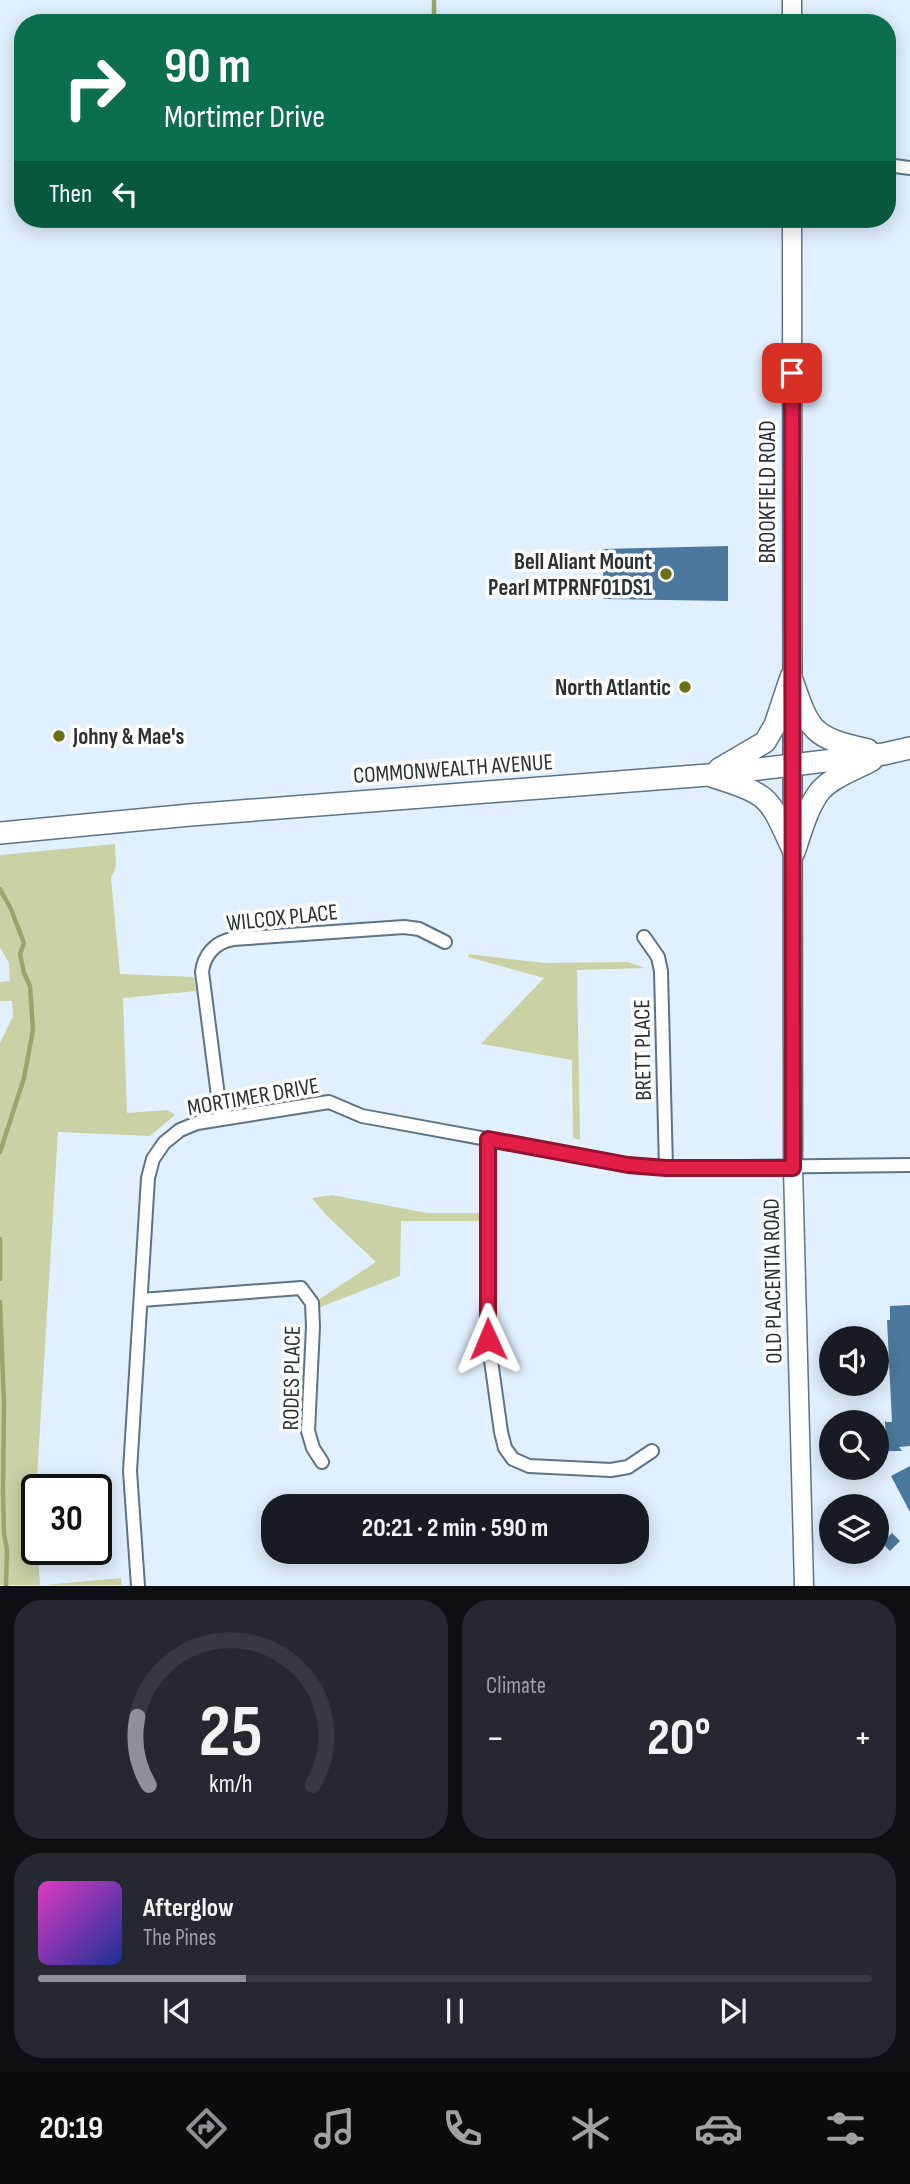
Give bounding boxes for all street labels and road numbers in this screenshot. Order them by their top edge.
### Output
street label: BROOKFIELD ROAD [754,420,782,564]
street label: COMMONWEALTH AVENUE [352,748,554,790]
street label: WILCOX PLACE [225,898,339,938]
street label: BRETT PLACE [628,999,658,1101]
street label: MORTIMER DRIVE [185,1072,321,1122]
street label: OLD PLACENTIA ROAD [758,1198,788,1364]
street label: RODES PLACE [277,1325,307,1431]

